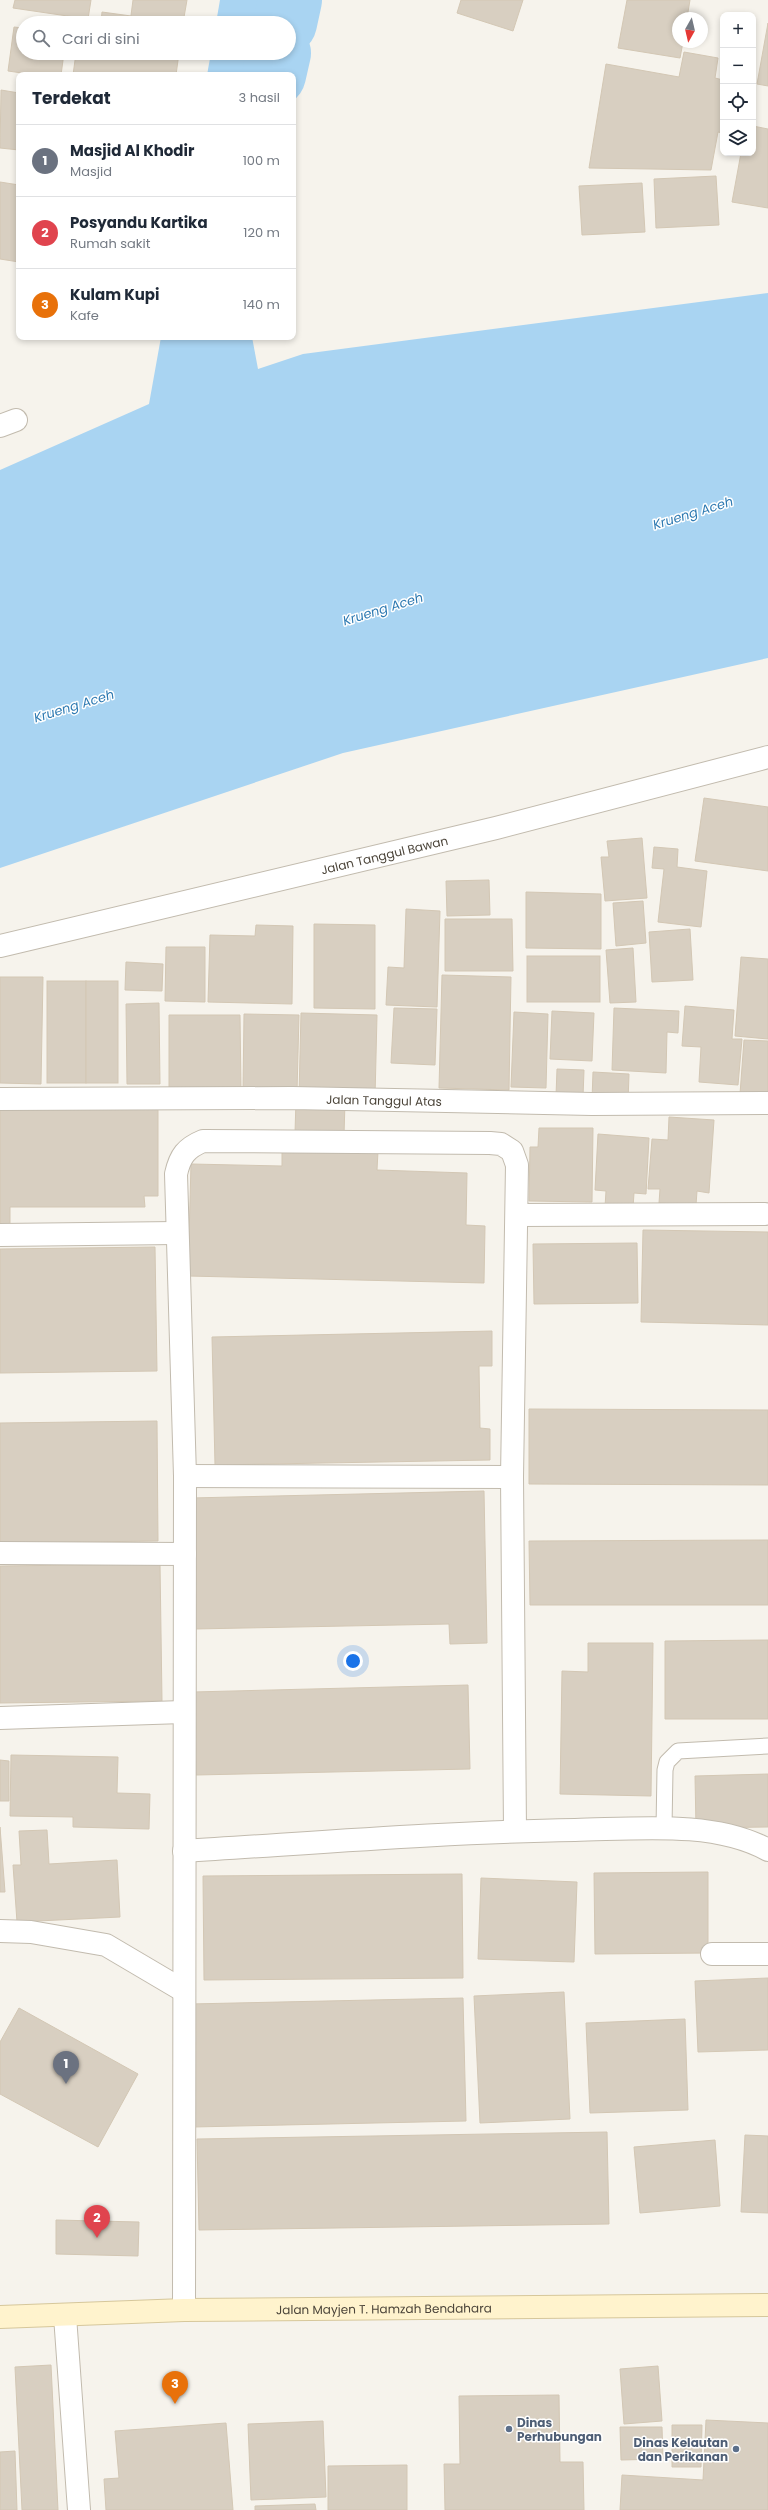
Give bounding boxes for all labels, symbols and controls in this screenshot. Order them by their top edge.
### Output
north arrow [672,12,708,48]
map controls [720,12,756,156]
button: + [720,12,756,48]
search box [16,16,296,60]
icon: search [30,27,52,49]
text: Cari di sini [62,28,140,49]
button: − [720,48,756,84]
button: locate [720,84,756,120]
text: Terdekat [32,86,111,110]
text: 3 hasil [239,88,280,107]
button: layers [720,120,756,156]
text: Masjid Al Khodir [70,140,194,161]
text: 1 [43,151,47,170]
text: 100 m [243,151,280,170]
text: Masjid [70,162,112,181]
text: Posyandu Kartika [70,212,208,233]
text: 2 [41,223,49,242]
text: 120 m [243,223,280,242]
text: Rumah sakit [70,234,150,253]
text: Kulam Kupi [70,284,159,305]
text: 3 [41,295,49,314]
text: 140 m [243,295,280,314]
text: Kafe [70,306,99,325]
water label: Krueng Aceh [651,492,735,534]
water label: Krueng Aceh [341,588,425,630]
water label: Krueng Aceh [32,685,116,727]
street label: Jalan Tanggul Bawan [319,831,450,878]
street label: Jalan Tanggul Atas [326,1090,442,1109]
your location [343,1651,363,1671]
pin: 1 [53,2051,79,2084]
pin: 2 [84,2205,110,2238]
street label: Jalan Mayjen T. Hamzah Bendahara [276,2299,492,2318]
pin: 3 [162,2371,188,2404]
place label: Dinas Perhubungan [517,2414,602,2445]
marker: Dinas Perhubungan [504,2424,514,2434]
place label: Dinas Kelautan dan Perikanan [634,2434,728,2465]
marker: Dinas Kelautan dan Perikanan [731,2444,741,2454]

